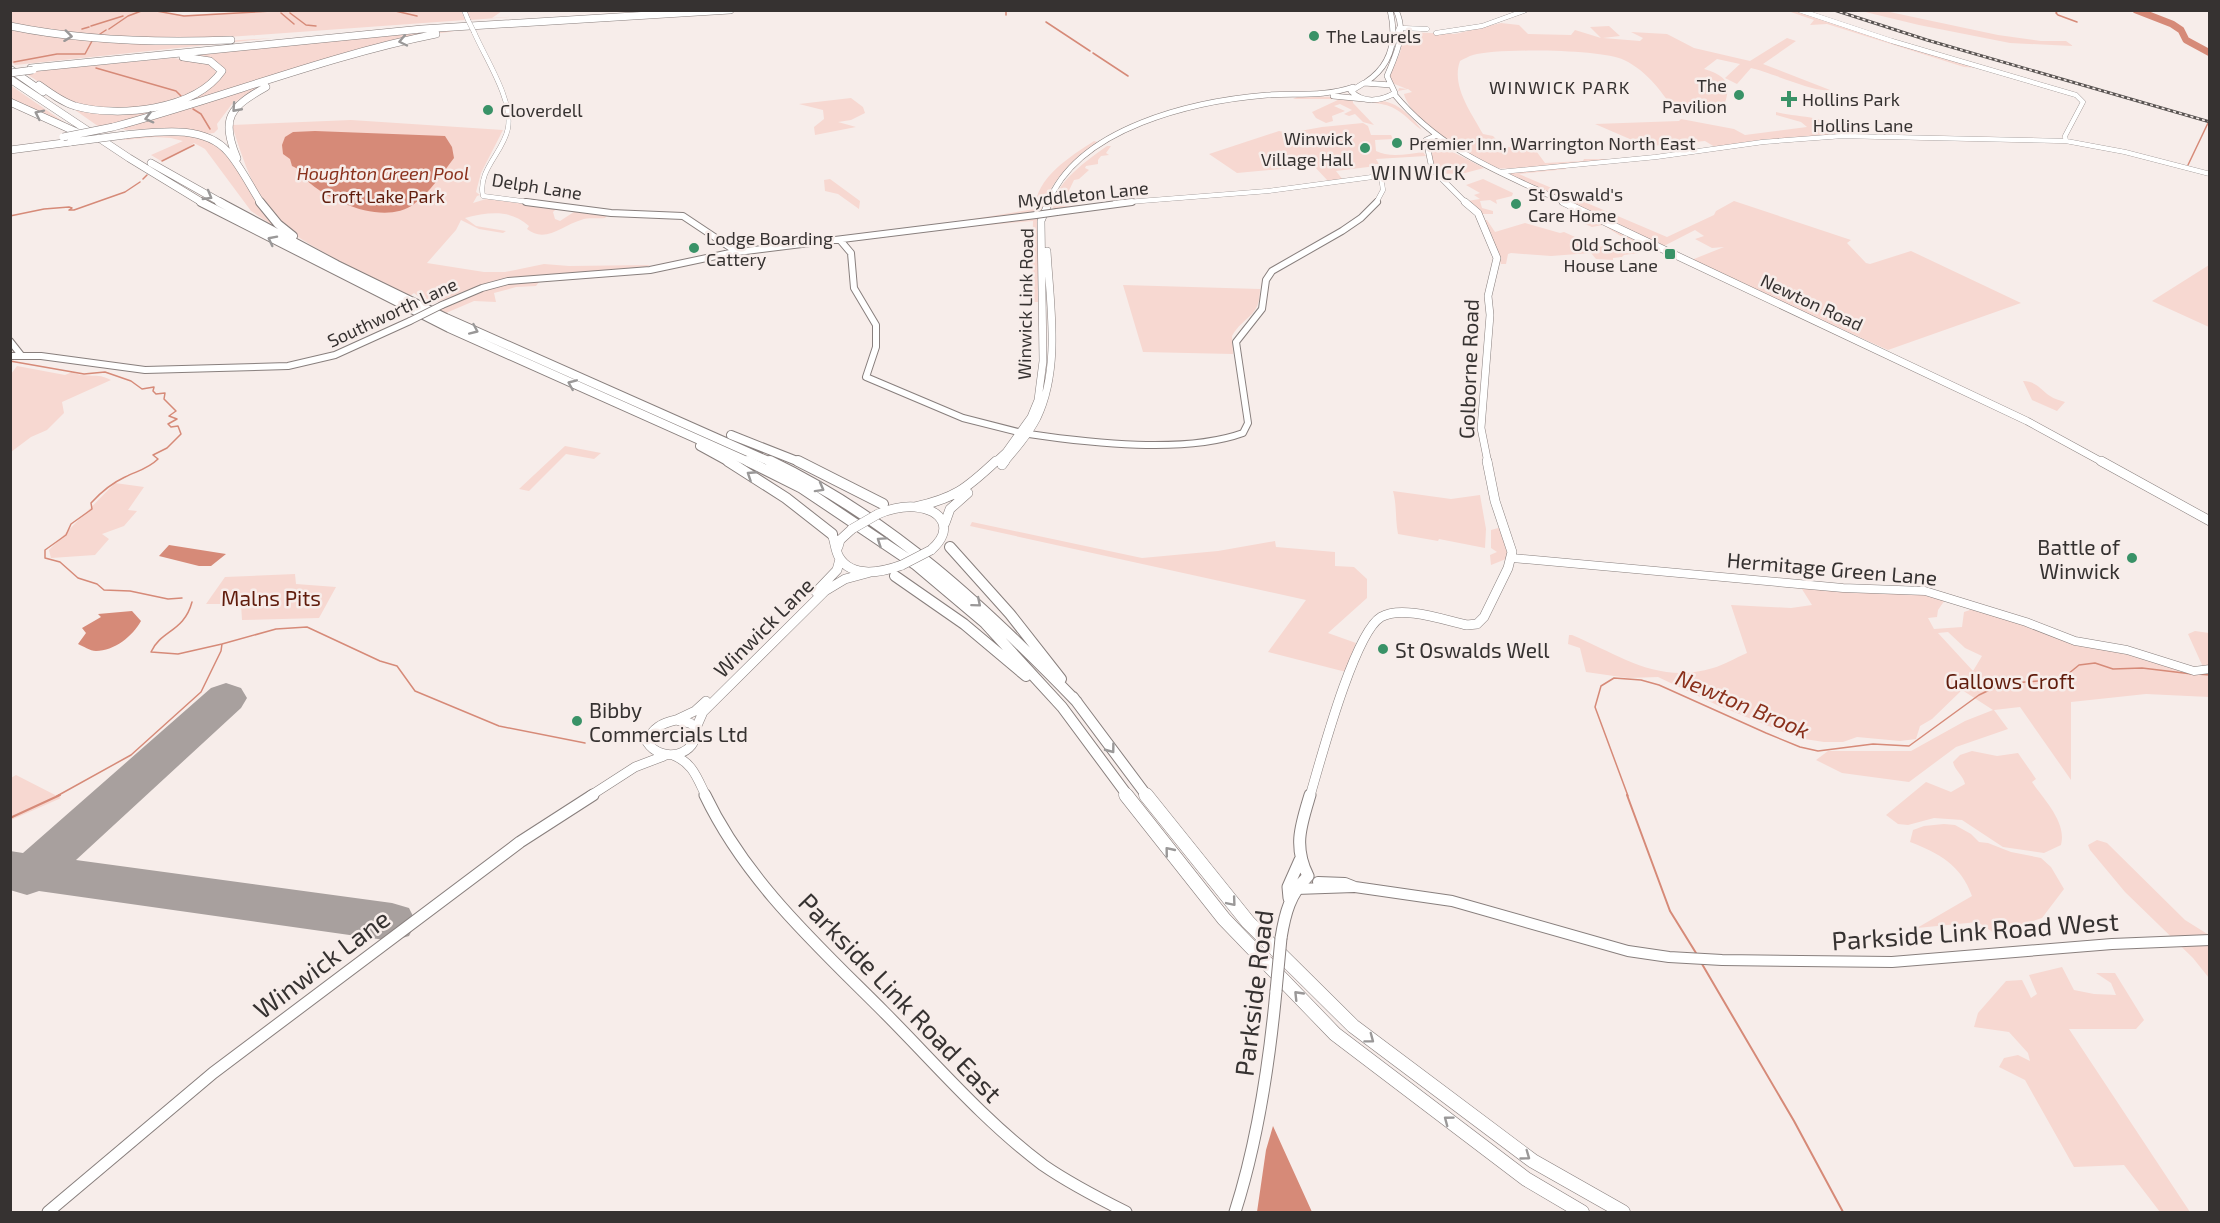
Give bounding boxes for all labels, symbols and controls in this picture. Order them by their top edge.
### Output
place label: The Laurels [1326,25,1421,47]
one-way arrow [64,29,73,42]
marker: The Laurels [1307,29,1321,43]
one-way arrow [398,33,408,46]
place label: The Pavilion [1662,74,1727,117]
district label: WINWICK PARK [1489,76,1631,98]
marker: The Pavilion [1732,88,1746,102]
place label: Hollins Park [1802,88,1900,110]
marker: Hollins Park [1780,90,1798,108]
place label: Cloverdell [500,99,583,121]
one-way arrow [233,101,244,112]
marker: Cloverdell [481,103,495,117]
one-way arrow [35,109,46,121]
one-way arrow [144,111,154,124]
street label: Hollins Lane [1813,114,1913,136]
place label: Winwick Village Hall [1261,127,1354,170]
place label: Premier Inn, Warrington North East [1409,132,1696,154]
marker: Premier Inn, Warrington North East [1390,136,1404,150]
marker: Winwick Village Hall [1358,141,1372,155]
district label: WINWICK [1371,160,1467,184]
water label: Houghton Green Pool [297,162,469,184]
street label: Delph Lane [490,168,584,204]
street label: Myddleton Lane [1016,176,1150,212]
place label: St Oswald's Care Home [1528,183,1623,226]
park label: Croft Lake Park [321,185,445,207]
one-way arrow [202,189,212,200]
marker: St Oswald's Care Home [1509,197,1523,211]
place label: Lodge Boarding Cattery [706,227,833,270]
street label: Winwick Link Road [1013,228,1037,380]
place label: Old School House Lane [1563,233,1659,276]
one-way arrow [268,236,278,247]
marker: Lodge Boarding Cattery [687,241,701,255]
marker: Old School House Lane [1663,247,1677,261]
street label: Newton Road [1757,269,1867,335]
street label: Southworth Lane [324,272,460,352]
street label: Golborne Road [1453,299,1483,439]
one-way arrow [468,323,479,335]
one-way arrow [567,379,578,391]
one-way arrow [747,470,757,482]
one-way arrow [814,481,825,492]
place label: Battle of Winwick [2037,534,2121,583]
one-way arrow [876,537,887,548]
street label: Hermitage Green Lane [1726,546,1938,590]
marker: Battle of Winwick [2125,551,2139,565]
street label: Winwick Lane [708,572,818,682]
park label: Malns Pits [221,585,321,610]
one-way arrow [971,596,982,607]
place label: St Oswalds Well [1395,637,1550,662]
marker: St Oswalds Well [1376,642,1390,656]
water label: Newton Brook [1672,663,1814,743]
park label: Gallows Croft [1945,668,2075,693]
place label: Bibby Commercials Ltd [589,697,748,746]
marker: Bibby Commercials Ltd [570,714,584,728]
one-way arrow [1104,742,1115,753]
one-way arrow [1166,847,1177,858]
street label: Parkside Link Road East [793,886,1009,1108]
one-way arrow [1224,895,1235,906]
street label: Winwick Lane [247,902,395,1024]
street label: Parkside Link Road West [1830,904,2120,955]
street label: Parkside Road [1227,908,1279,1078]
one-way arrow [1294,992,1305,1002]
one-way arrow [1364,1032,1375,1043]
one-way arrow [1443,1116,1454,1127]
one-way arrow [1519,1149,1530,1160]

